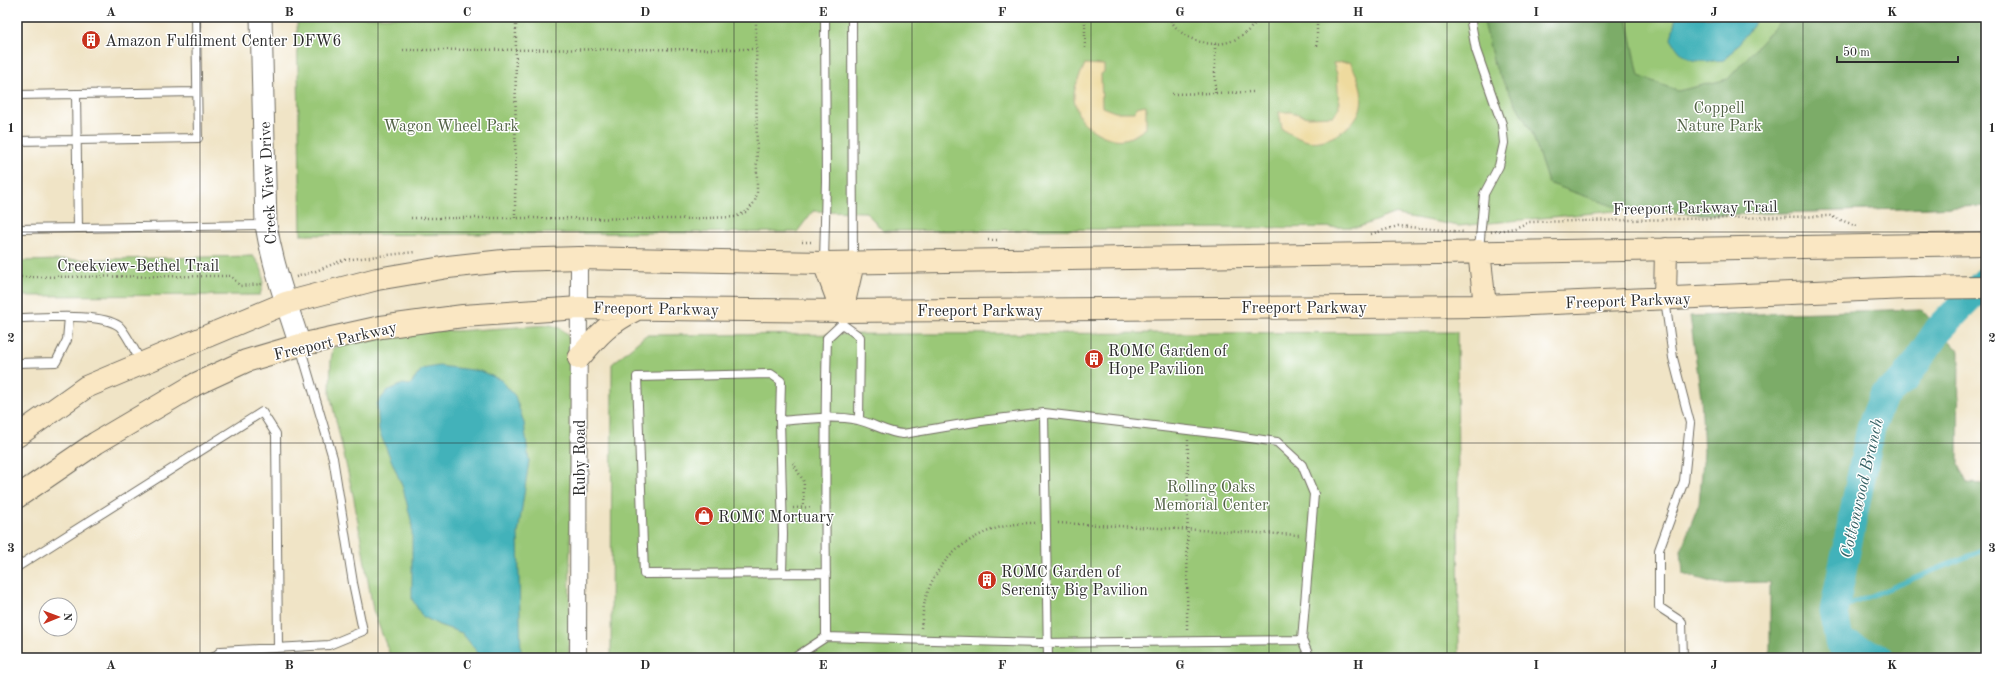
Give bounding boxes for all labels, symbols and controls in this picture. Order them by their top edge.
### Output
text: A [106,6,116,19]
text: B [284,6,294,19]
text: C [463,6,471,19]
text: D [640,6,650,19]
text: E [819,6,828,19]
text: F [998,6,1007,19]
text: G [1175,6,1185,19]
text: H [1353,6,1364,19]
text: I [1533,6,1539,19]
text: J [1710,6,1718,19]
text: K [1887,6,1897,19]
building icon: Amazon Fulfilment Center DFW6 [80,29,102,51]
place label: Amazon Fulfilment Center DFW6 [105,34,342,50]
scale bar [1837,38,1958,64]
text: 50 m [1843,46,1870,59]
park label: Coppell Nature Park [1676,101,1762,135]
park label: Wagon Wheel Park [383,119,519,135]
street label: Creek View Drive [258,121,280,245]
text: 1 [7,122,15,135]
text: 1 [1988,122,1996,135]
street label: Freeport Parkway Trail [1612,200,1778,218]
street label: Creekview-Bethel Trail [57,259,219,275]
street label: Freeport Parkway [1565,292,1692,312]
street label: Freeport Parkway [593,301,720,319]
street label: Freeport Parkway [1241,301,1367,317]
street label: Freeport Parkway [917,304,1043,320]
street label: Freeport Parkway [272,320,399,364]
text: 2 [7,332,15,345]
text: 2 [1988,332,1996,345]
place label: ROMC Garden of Hope Pavilion [1108,344,1228,378]
building icon: ROMC Garden of Hope Pavilion [1083,348,1105,370]
water label: Cottonwood Branch [1838,416,1887,560]
street label: Ruby Road [573,420,589,496]
park label: Rolling Oaks Memorial Center [1153,480,1269,514]
shop icon: ROMC Mortuary [693,505,715,527]
place label: ROMC Mortuary [718,510,835,526]
text: 3 [7,542,15,555]
text: 3 [1988,542,1996,555]
place label: ROMC Garden of Serenity Big Pavilion [1001,565,1148,599]
building icon: ROMC Garden of Serenity Big Pavilion [976,569,998,591]
north arrow [38,597,78,637]
text: N [61,613,72,622]
text: A [106,659,116,672]
text: B [284,659,294,672]
text: C [463,659,471,672]
text: D [640,659,650,672]
text: E [819,659,828,672]
text: F [998,659,1007,672]
text: G [1175,659,1185,672]
text: H [1353,659,1364,672]
text: I [1533,659,1539,672]
text: J [1710,659,1718,672]
text: K [1887,659,1897,672]

